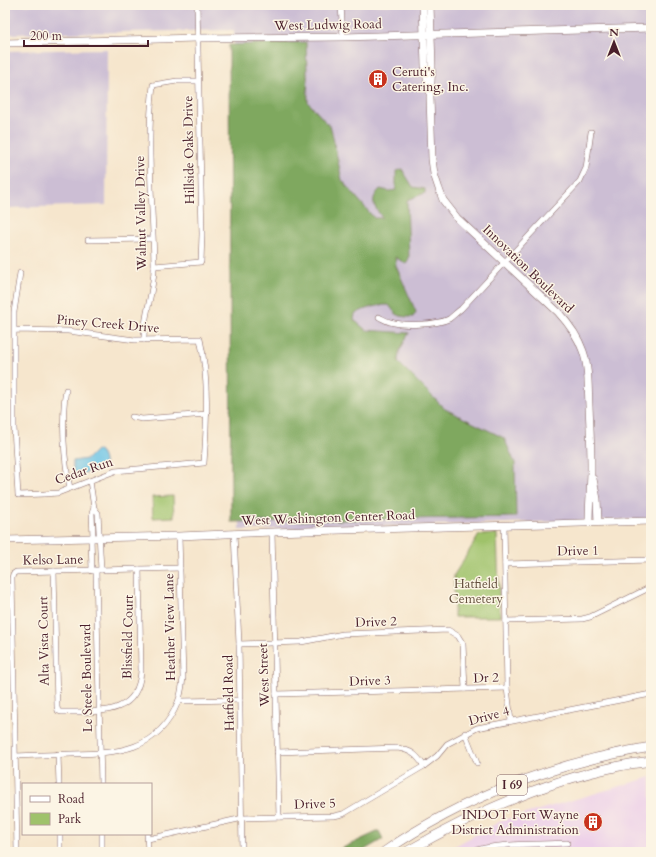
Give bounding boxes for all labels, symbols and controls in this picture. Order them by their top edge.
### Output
street label: West Ludwig Road [273,15,382,35]
scale bar [24,22,148,48]
north arrow [594,22,634,62]
text: N [609,25,619,40]
text: 200 m [30,28,63,44]
place label: Ceruti's Catering, Inc. [392,63,469,96]
building icon: Ceruti's Catering, Inc. [367,68,389,90]
street label: Hillside Oaks Drive [179,95,199,204]
street label: Walnut Valley Drive [131,155,151,272]
street label: Innovation Boulevard [479,221,578,317]
street label: Piney Creek Drive [56,311,160,337]
street label: Cedar Run [53,453,116,489]
street label: West Washington Center Road [240,506,415,530]
street label: Drive 1 [557,542,599,560]
street label: Kelso Lane [23,550,84,570]
street label: Heather View Lane [160,573,180,681]
park label: Hatfield Cemetery [449,575,503,608]
street label: Blissfield Court [118,595,138,679]
street label: Alta Vista Court [34,596,54,686]
street label: Drive 2 [355,612,397,632]
street label: Le Steele Boulevard [77,624,97,732]
street label: West Street [254,643,274,708]
street label: Hatfield Road [219,655,239,731]
street label: Dr 2 [473,669,499,687]
street label: Drive 3 [349,671,391,691]
street label: Drive 4 [467,702,512,730]
road number: I 69 [497,775,527,795]
legend [22,783,152,835]
text: Road [58,791,85,807]
street label: Drive 5 [294,794,336,814]
place label: INDOT Fort Wayne District Administration [452,806,580,839]
text: Park [58,811,82,827]
building icon: INDOT Fort Wayne District Administration [582,811,604,833]

